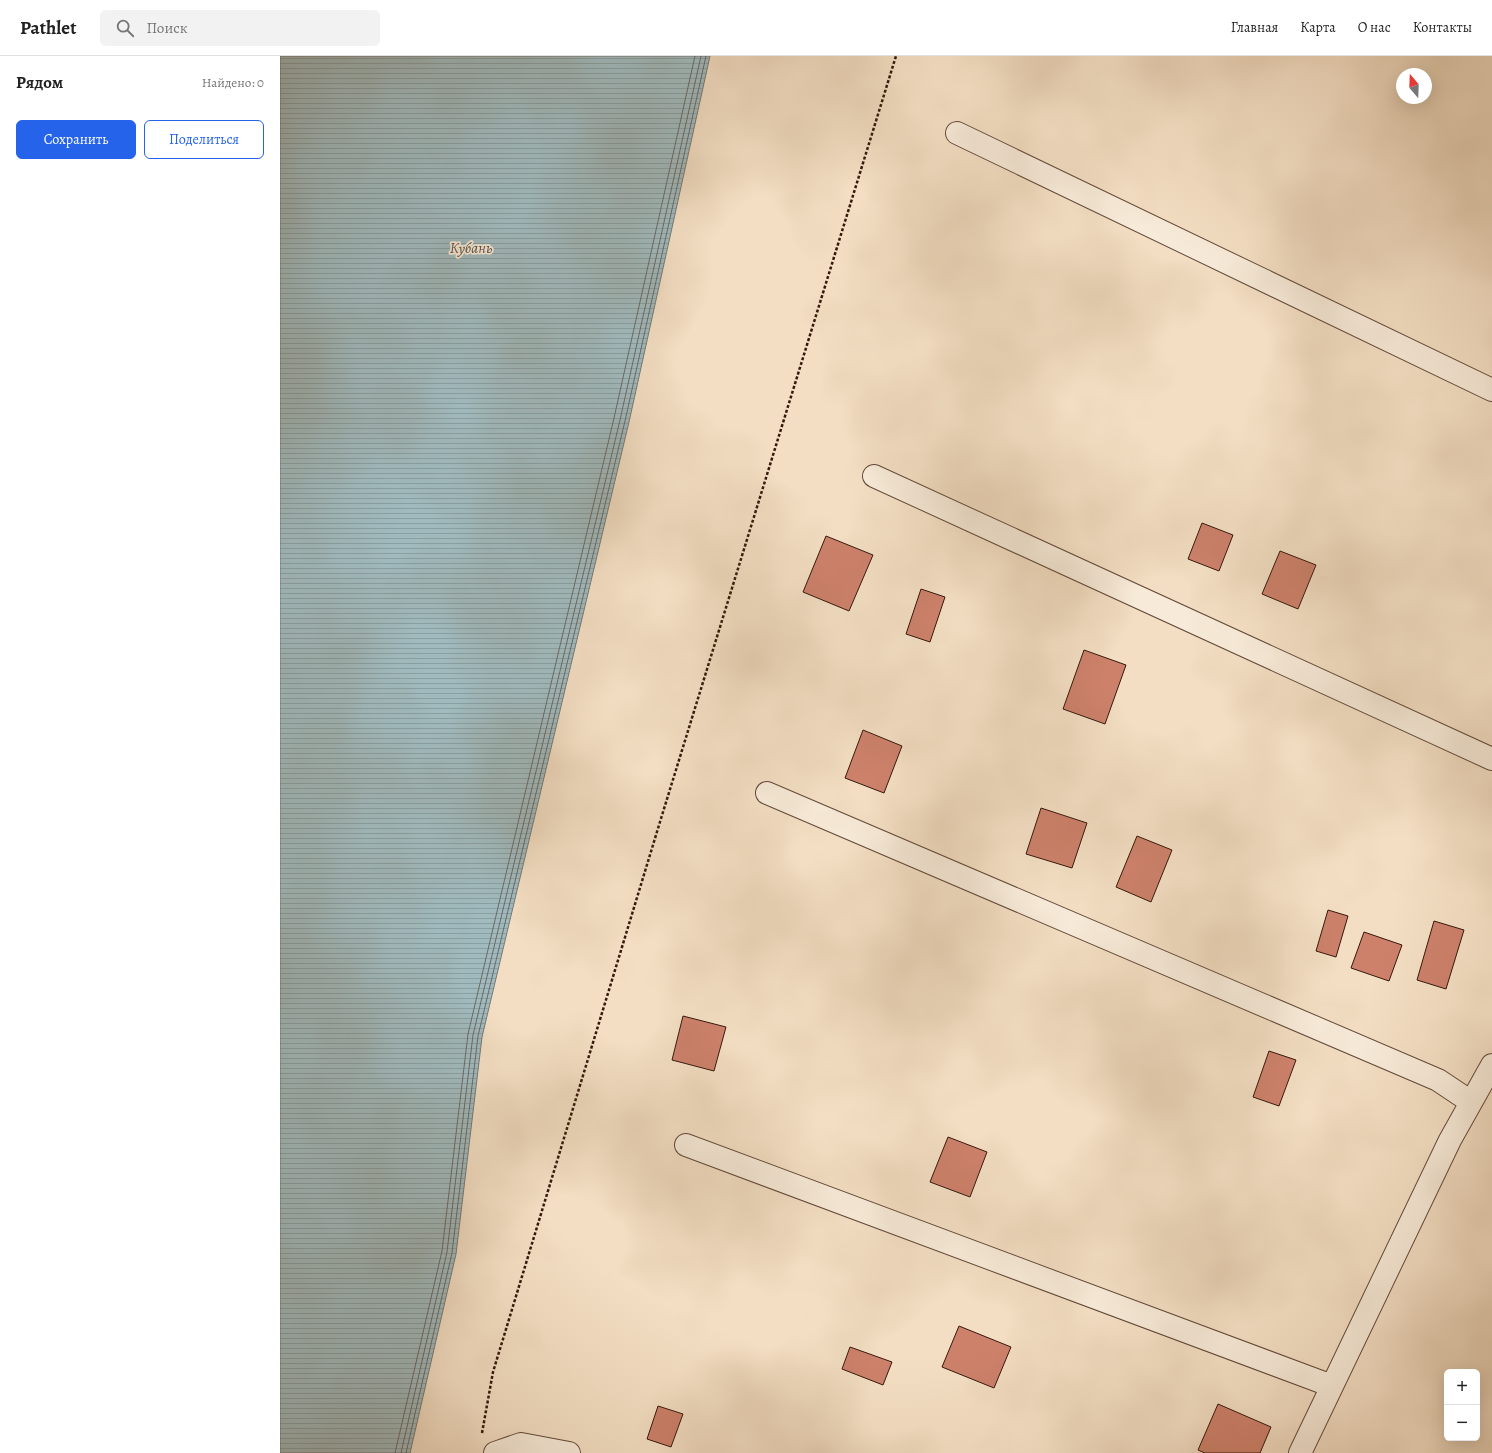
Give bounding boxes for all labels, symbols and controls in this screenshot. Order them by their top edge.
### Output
search box [100,10,380,46]
text: Pathlet [20,15,76,41]
icon: search [114,17,136,39]
text: Поиск [146,18,187,38]
text: Главная [1231,18,1278,37]
text: Карта [1300,18,1336,37]
text: О нас [1358,18,1391,37]
text: Контакты [1413,18,1472,37]
north arrow [1396,68,1432,104]
text: Рядом [16,71,63,94]
text: Найдено: 0 [202,74,264,91]
button: Сохранить [16,120,136,159]
button: Поделиться [144,120,264,159]
water label: Кубань [450,238,492,258]
map controls [1444,1369,1480,1441]
button: + [1444,1369,1480,1405]
button: − [1444,1405,1480,1441]

